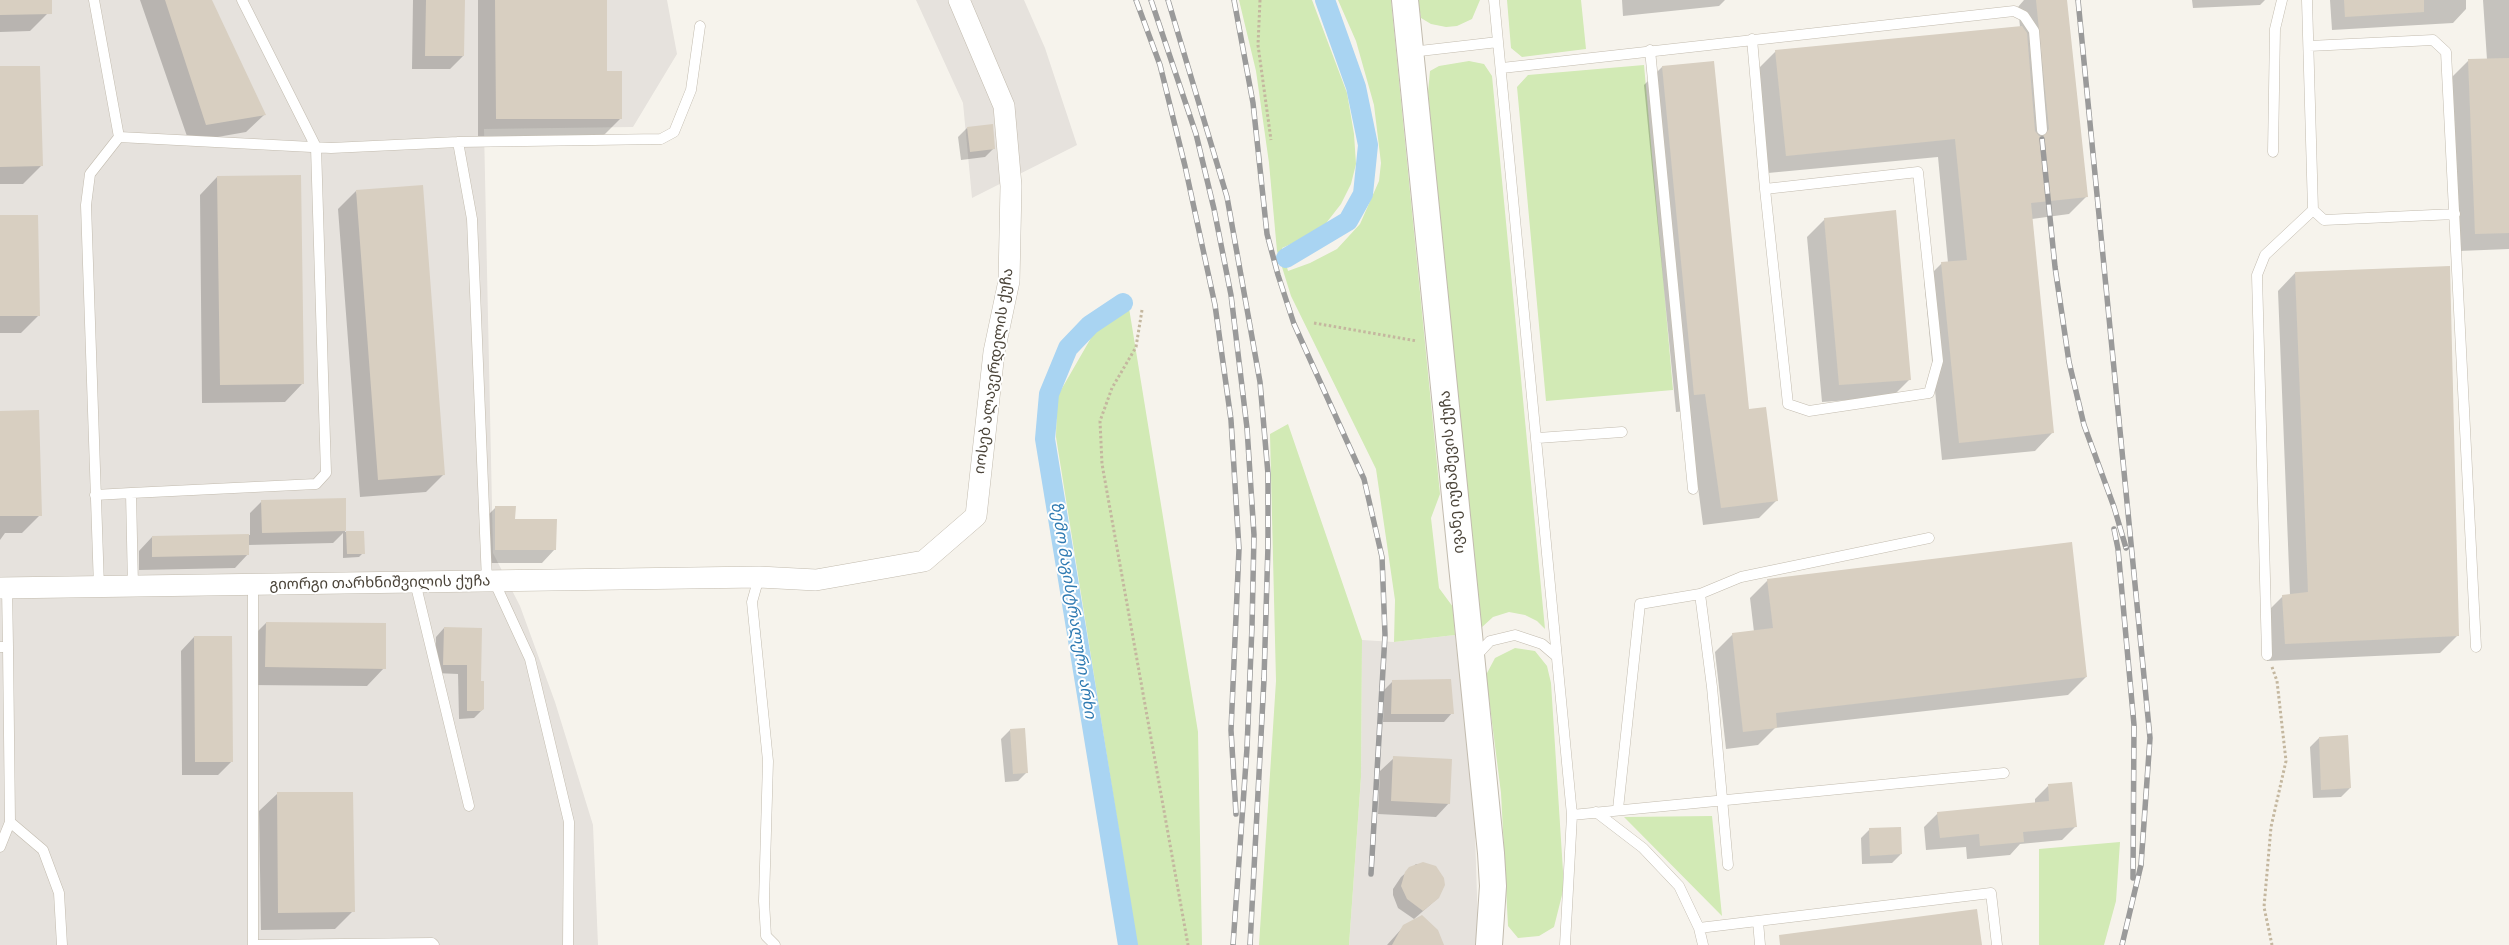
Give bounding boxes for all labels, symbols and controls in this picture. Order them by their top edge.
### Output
street label: იოსებ ალავერდელის ქუჩა [971,267,1017,475]
street label: ივანე იუმაშევის ქუჩა [1436,390,1468,554]
water label: ზემო მაგისტრალური არხი [1046,500,1100,720]
street label: გიორგი თარხნიშვილის ქუჩა [269,572,491,594]

